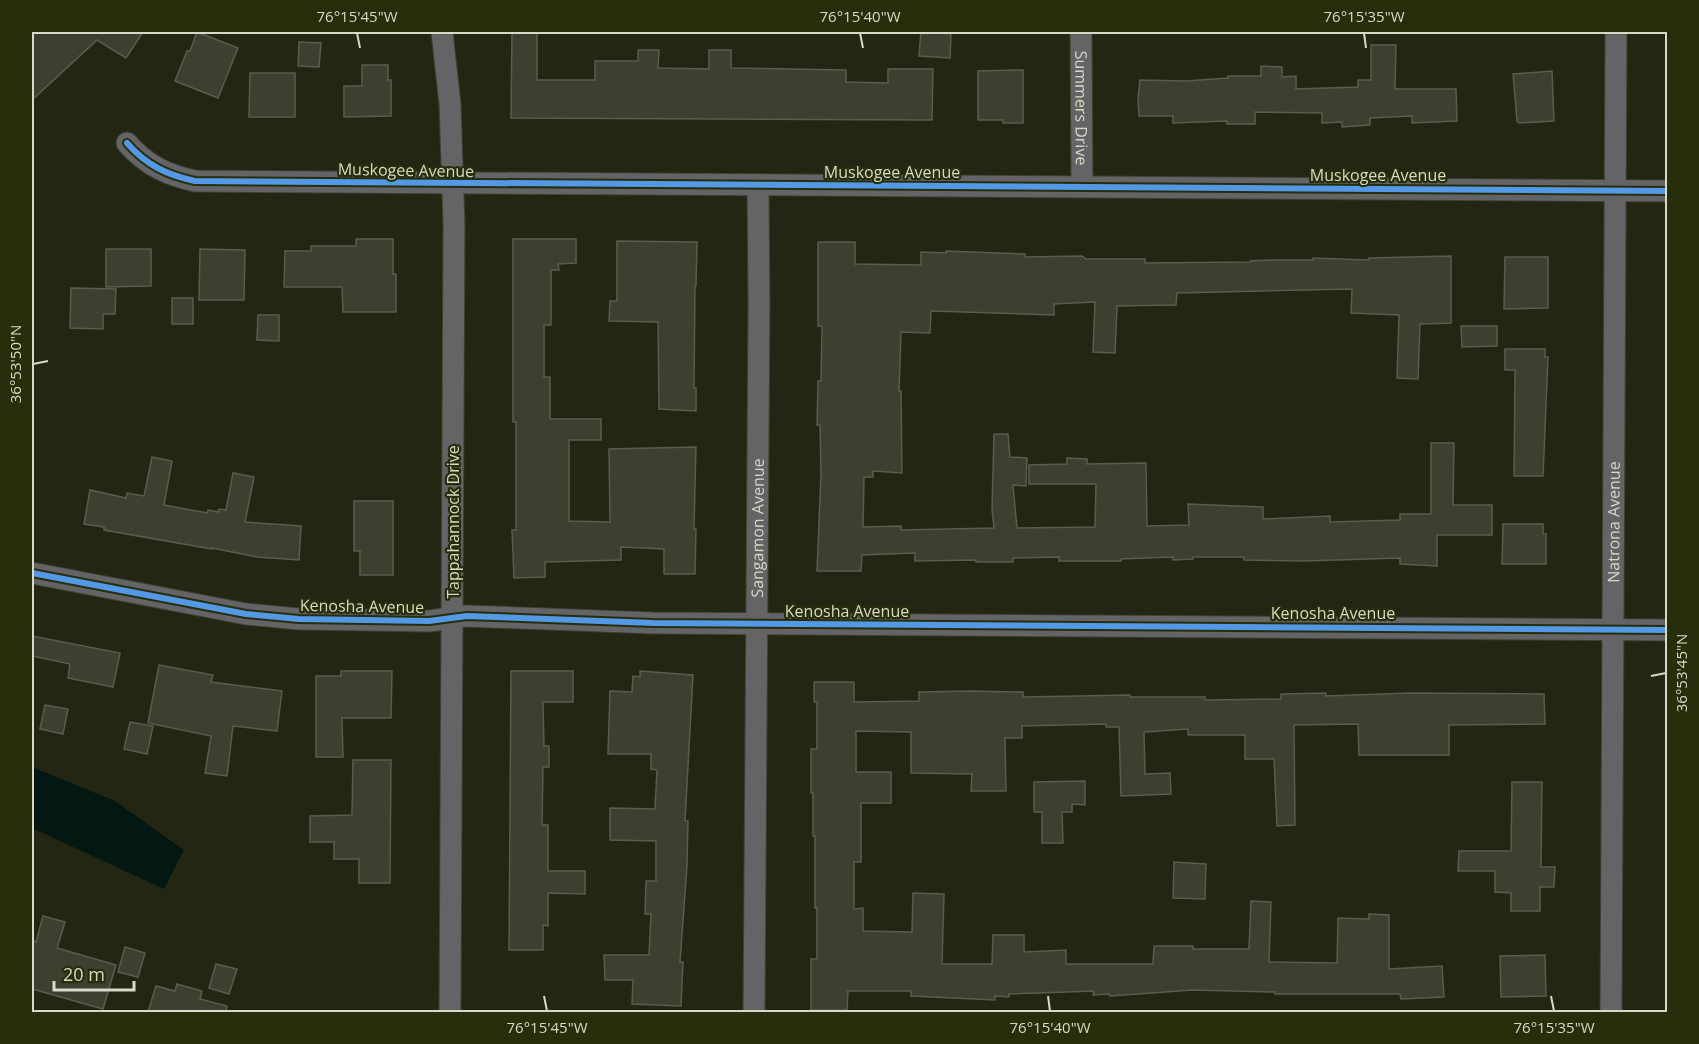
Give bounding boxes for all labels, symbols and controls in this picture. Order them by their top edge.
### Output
text: 76°15'45"W [317,6,398,26]
text: 76°15'40"W [820,6,901,26]
text: 76°15'35"W [1324,6,1405,26]
street label: Summers Drive [1070,51,1093,165]
street label: Muskogee Avenue [338,158,474,182]
street label: Muskogee Avenue [824,161,960,183]
street label: Muskogee Avenue [1310,164,1446,186]
text: 36°53'50"N [5,325,25,403]
street label: Tappahannock Drive [442,445,464,599]
street label: Sangamon Avenue [746,458,769,598]
street label: Natrona Avenue [1602,461,1625,583]
street label: Kenosha Avenue [300,594,424,618]
street label: Kenosha Avenue [785,600,909,622]
street label: Kenosha Avenue [1271,602,1395,624]
text: 36°53'45"N [1671,634,1691,712]
scale bar [54,954,134,992]
text: 20 m [63,962,105,986]
text: 76°15'45"W [507,1017,588,1037]
text: 76°15'40"W [1010,1017,1091,1037]
text: 76°15'35"W [1514,1017,1595,1037]

